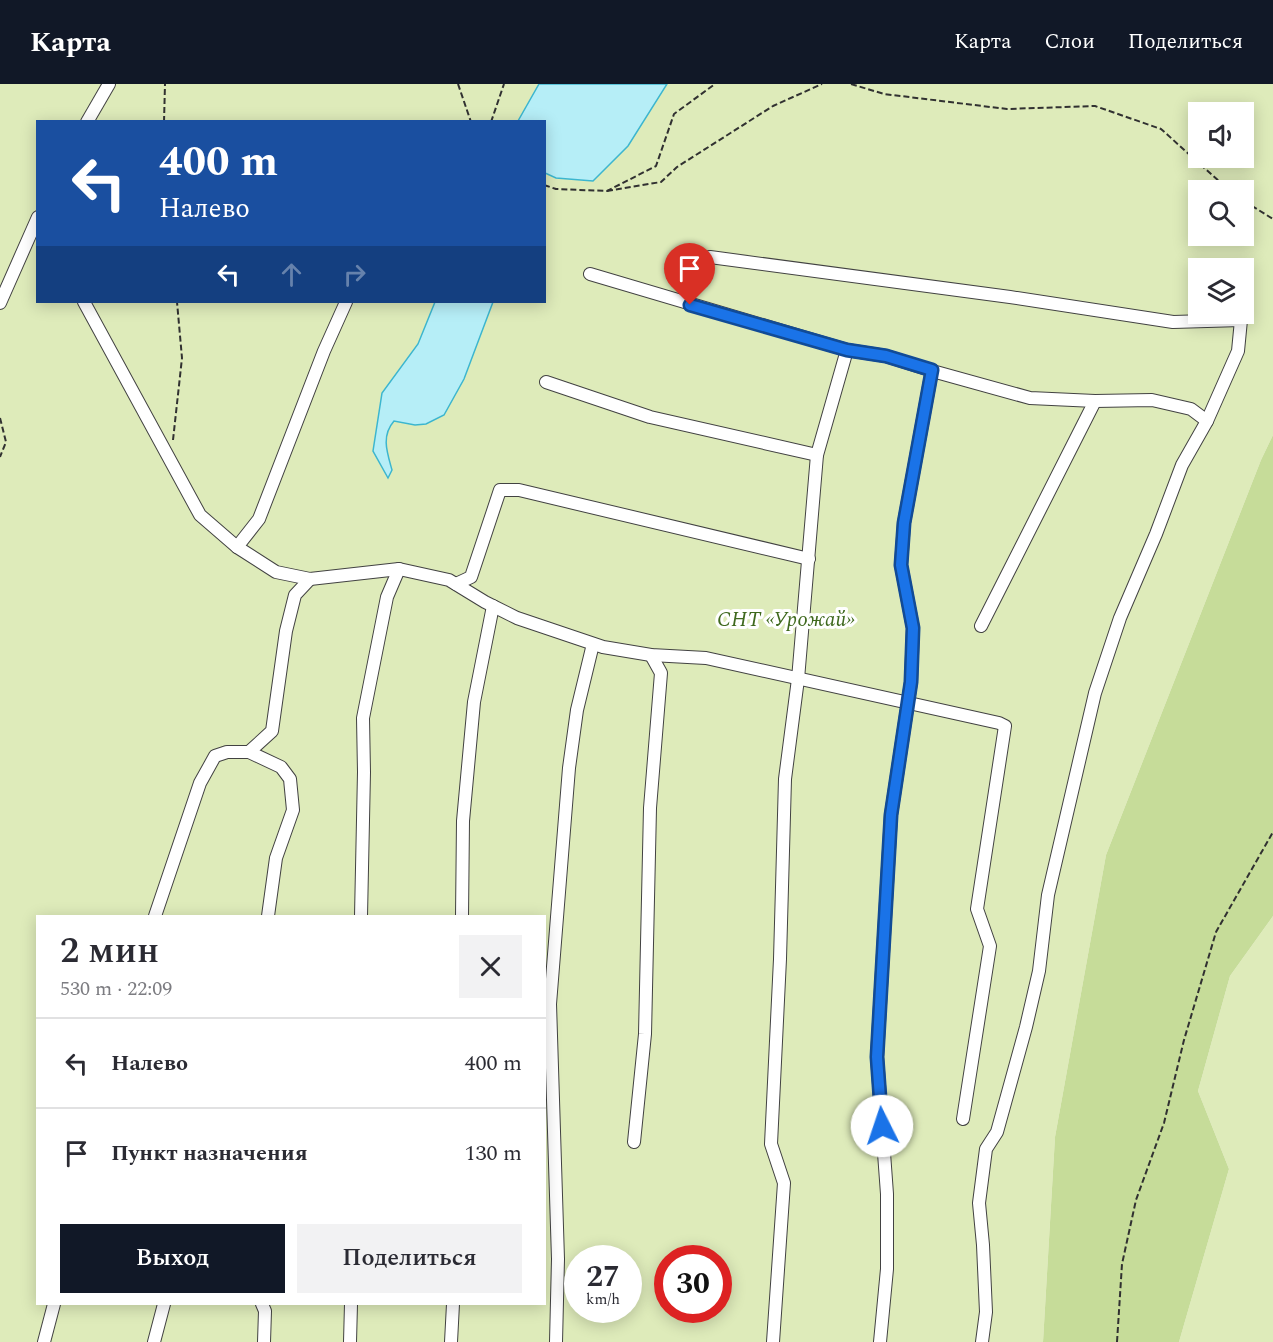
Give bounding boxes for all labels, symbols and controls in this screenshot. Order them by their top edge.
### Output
text: Карта [30,21,111,64]
text: Карта [954,26,1011,58]
text: Слои [1044,26,1095,58]
text: Поделиться [1128,26,1243,58]
map controls [1188,102,1254,324]
button: sound [1188,102,1254,168]
text: 400 m [159,131,278,194]
icon: left [60,144,138,222]
button: search [1188,180,1254,246]
text: Налево [159,188,250,230]
pin [664,243,715,305]
icon: arrive [673,252,706,285]
icon: left [212,258,245,291]
icon: ahead [275,258,308,291]
icon: right [338,258,371,291]
button: layers [1188,258,1254,324]
park label: СНТ «Урожай» [717,604,855,636]
text: 2 мин [60,924,159,979]
button: close [459,935,522,998]
text: 530 m · 22:09 [60,974,172,1004]
icon: left [60,1047,93,1080]
text: Налево [111,1047,188,1080]
text: 400 m [465,1047,522,1080]
position arrow [850,1094,914,1158]
icon: arrive [60,1137,93,1170]
text: Пункт назначения [111,1137,308,1170]
text: 130 m [465,1137,522,1170]
button: Выход [60,1224,285,1293]
button: Поделиться [297,1224,522,1293]
speed limit sign: 30 [654,1245,732,1323]
text: 27 [586,1254,620,1300]
text: km/h [586,1288,620,1311]

